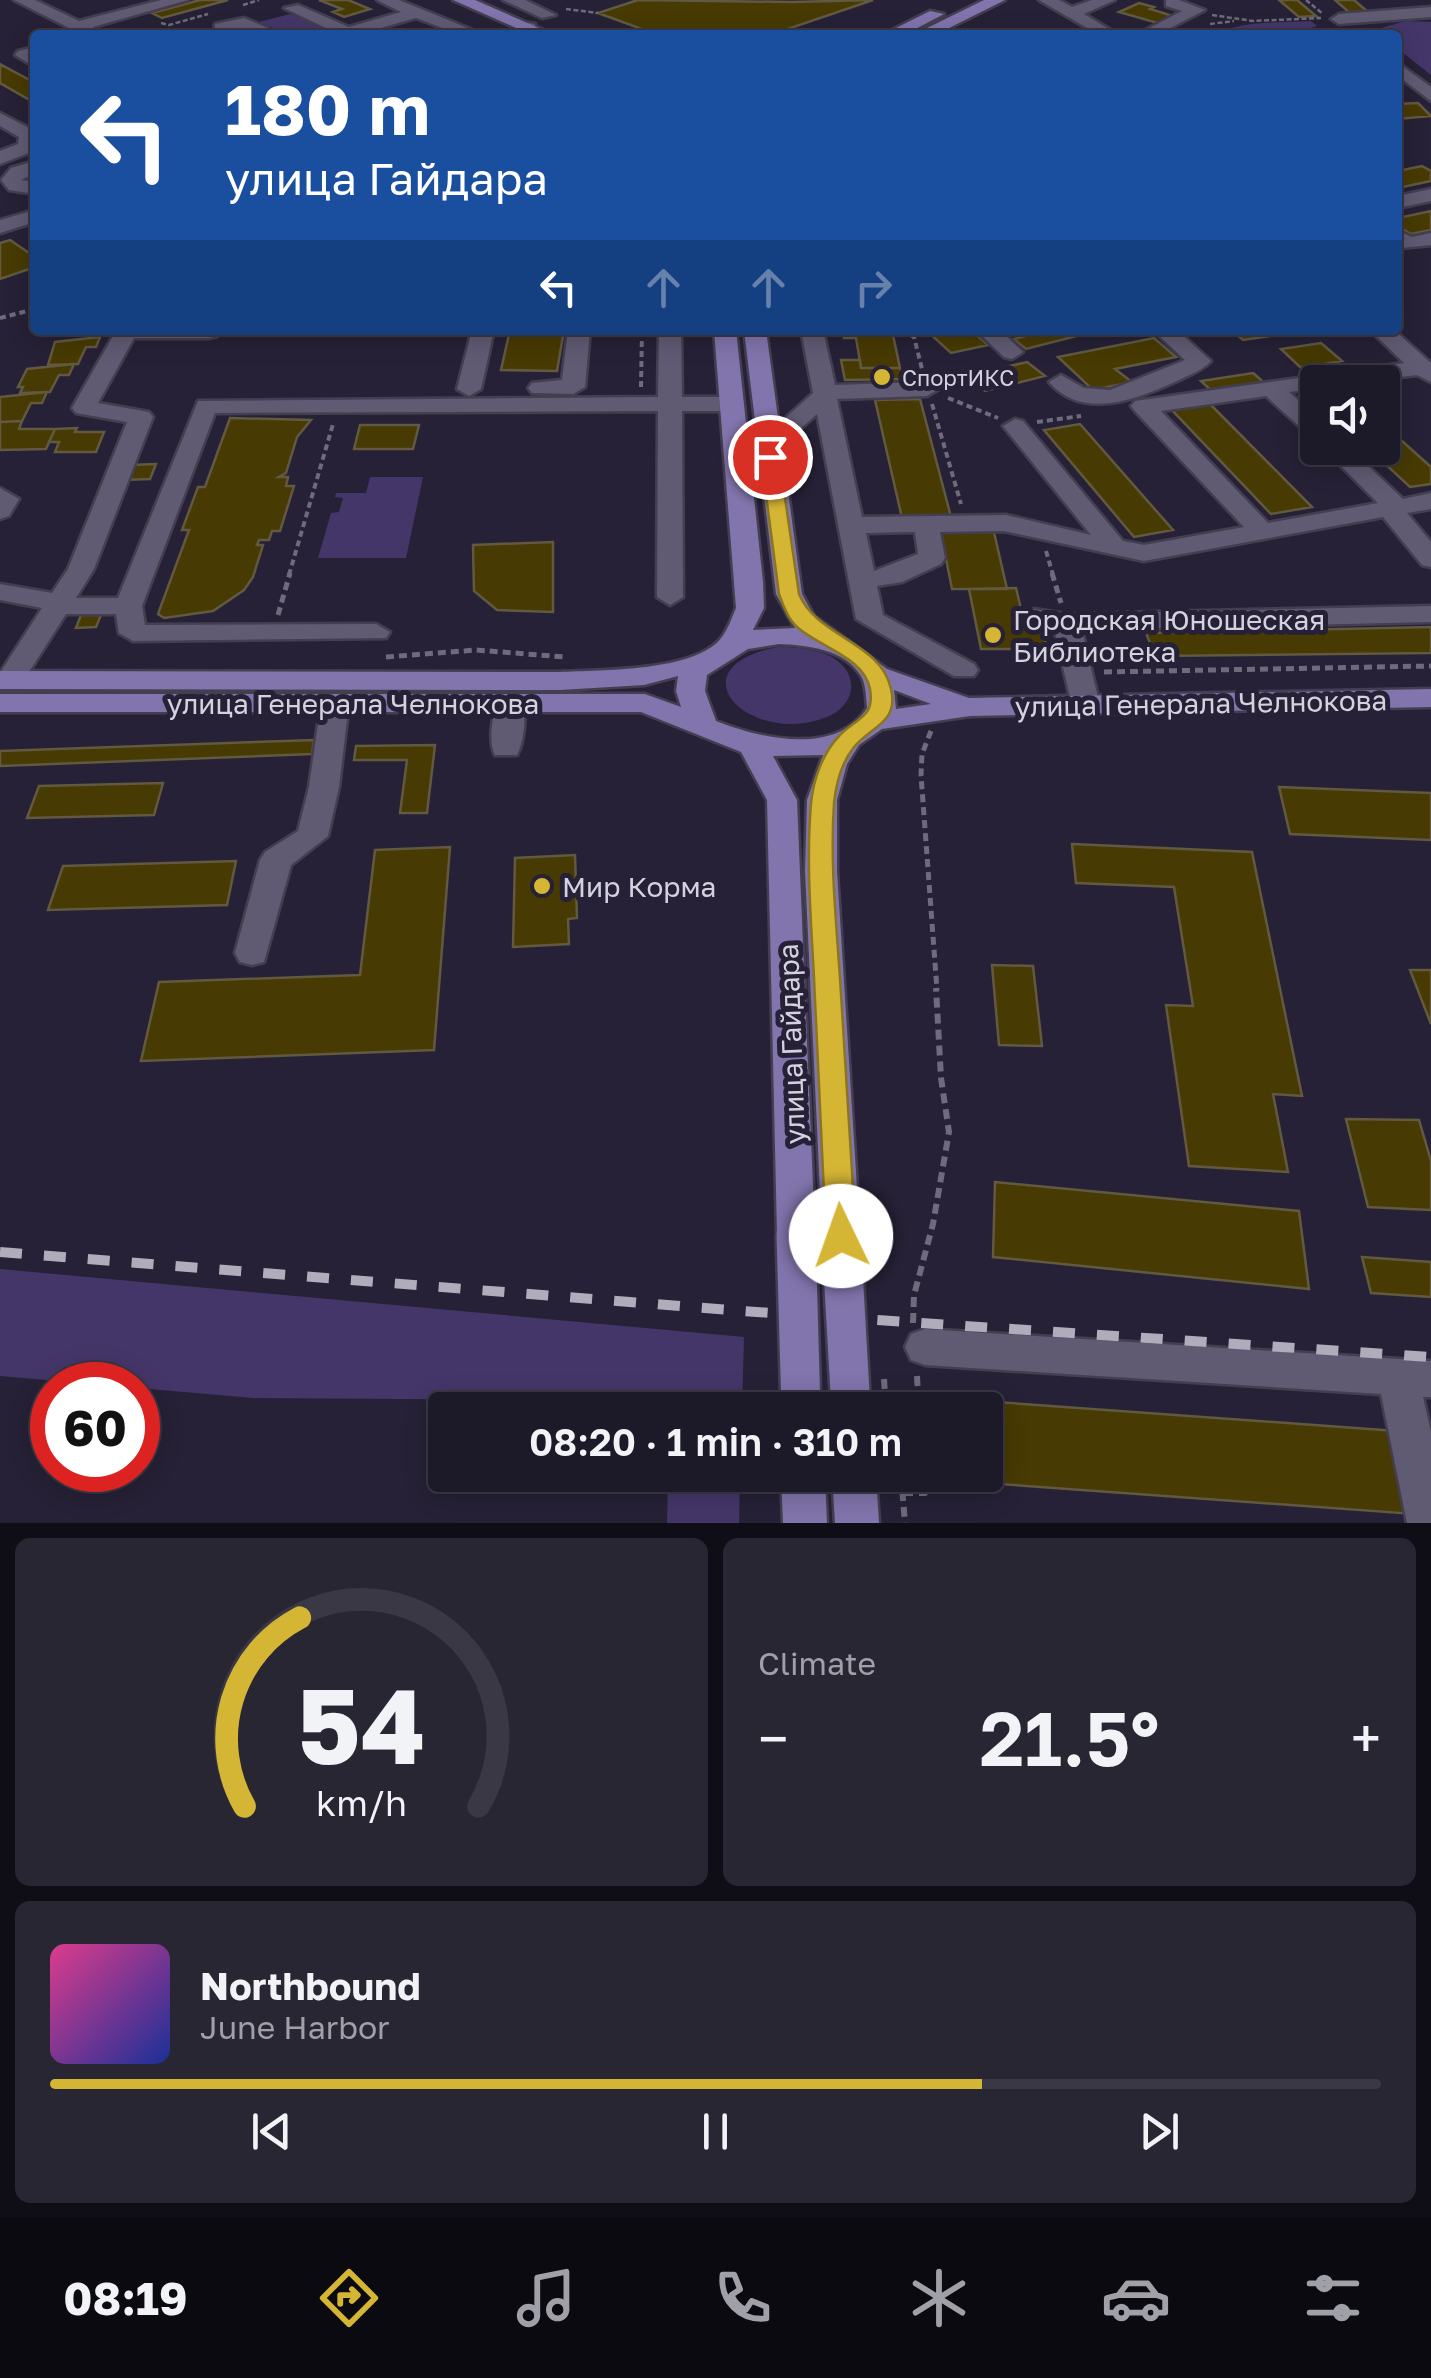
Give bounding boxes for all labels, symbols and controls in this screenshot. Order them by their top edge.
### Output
text: 180 m [225,66,430,150]
icon: left [60,70,190,200]
text: улица Гайдара [225,151,548,205]
icon: left [531,260,586,315]
icon: ahead [636,260,691,315]
icon: ahead [741,260,796,315]
icon: right [846,260,901,315]
place label: СпортИКС [902,364,1014,391]
map controls [1300,365,1400,465]
button: sound [1300,365,1400,465]
marker: СпортИКС [871,366,893,388]
pin [728,415,813,500]
icon: arrive [743,430,798,485]
place label: Городская Юношеская Библиотека [1013,603,1325,668]
marker: Городская Юношеская Библиотека [982,624,1004,646]
street label: улица Генерала Челнокова [1015,683,1387,723]
street label: улица Генерала Челнокова [167,687,539,720]
place label: Мир Корма [562,870,716,903]
marker: Мир Корма [531,875,553,897]
street label: улица Гайдара [771,943,811,1145]
position arrow [789,1184,893,1288]
speed limit sign: 60 [30,1362,160,1492]
text: 08:20 · 1 min · 310 m [529,1419,902,1464]
text: Climate [758,1644,876,1682]
text: 54 [297,1662,426,1787]
text: 21.5° [979,1692,1160,1783]
text: − [758,1705,788,1771]
text: + [1351,1705,1381,1771]
text: km/h [316,1781,407,1824]
text: Northbound [200,1963,421,2008]
text: June Harbor [200,2008,390,2046]
icon: previous [244,2104,299,2159]
icon: pause [688,2104,743,2159]
icon: next [1132,2104,1187,2159]
icon: directions [314,2263,384,2333]
icon: music [511,2263,581,2333]
icon: phone [708,2263,778,2333]
icon: climate [904,2263,974,2333]
icon: car [1101,2263,1171,2333]
icon: filters [1298,2263,1368,2333]
text: 08:19 [63,2271,188,2325]

